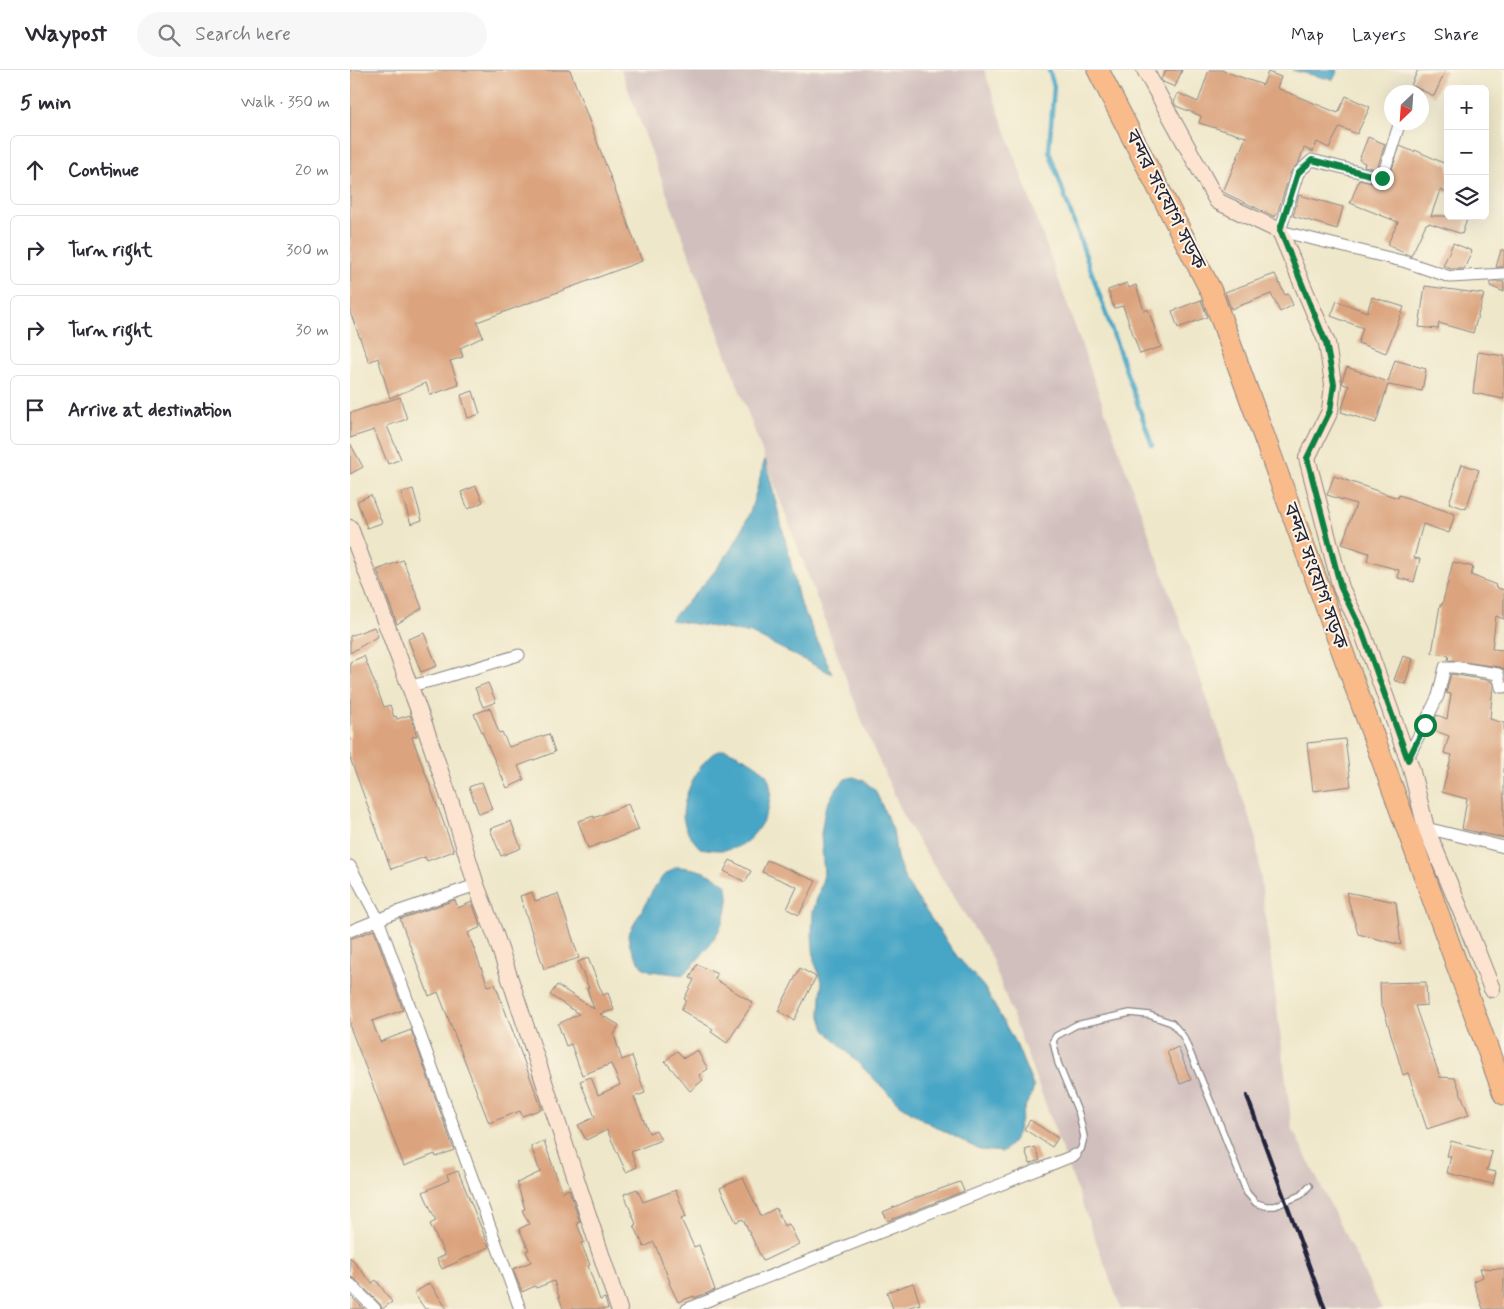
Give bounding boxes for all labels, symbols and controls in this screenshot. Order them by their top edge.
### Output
search box [137,12,487,57]
text: Waypost [25,19,107,50]
icon: search [155,21,183,49]
text: Search here [195,22,291,47]
text: Map [1291,23,1324,47]
text: Layers [1352,23,1406,47]
text: Share [1434,23,1479,47]
north arrow [1384,85,1429,130]
map controls [1444,85,1489,220]
button: + [1444,85,1489,130]
text: 5 min [20,89,72,117]
text: Walk · 350 m [241,92,330,113]
street label: বন্দর সংযোগ সড়ক [1118,124,1212,275]
button: − [1444,130,1489,175]
icon: ahead [21,156,49,184]
text: Continue [68,158,139,183]
text: 20 m [295,160,329,181]
route end [1371,167,1394,190]
button: layers [1444,175,1489,220]
icon: right [21,236,49,264]
text: Turn right [68,238,152,263]
text: 300 m [286,240,329,261]
icon: right [21,316,49,344]
text: Turn right [68,318,152,343]
text: 30 m [296,320,329,341]
icon: arrive [21,396,49,424]
text: Arrive at destination [68,398,232,423]
street label: বন্দর সংযোগ সড়ক [1276,498,1354,654]
route start [1414,714,1437,737]

